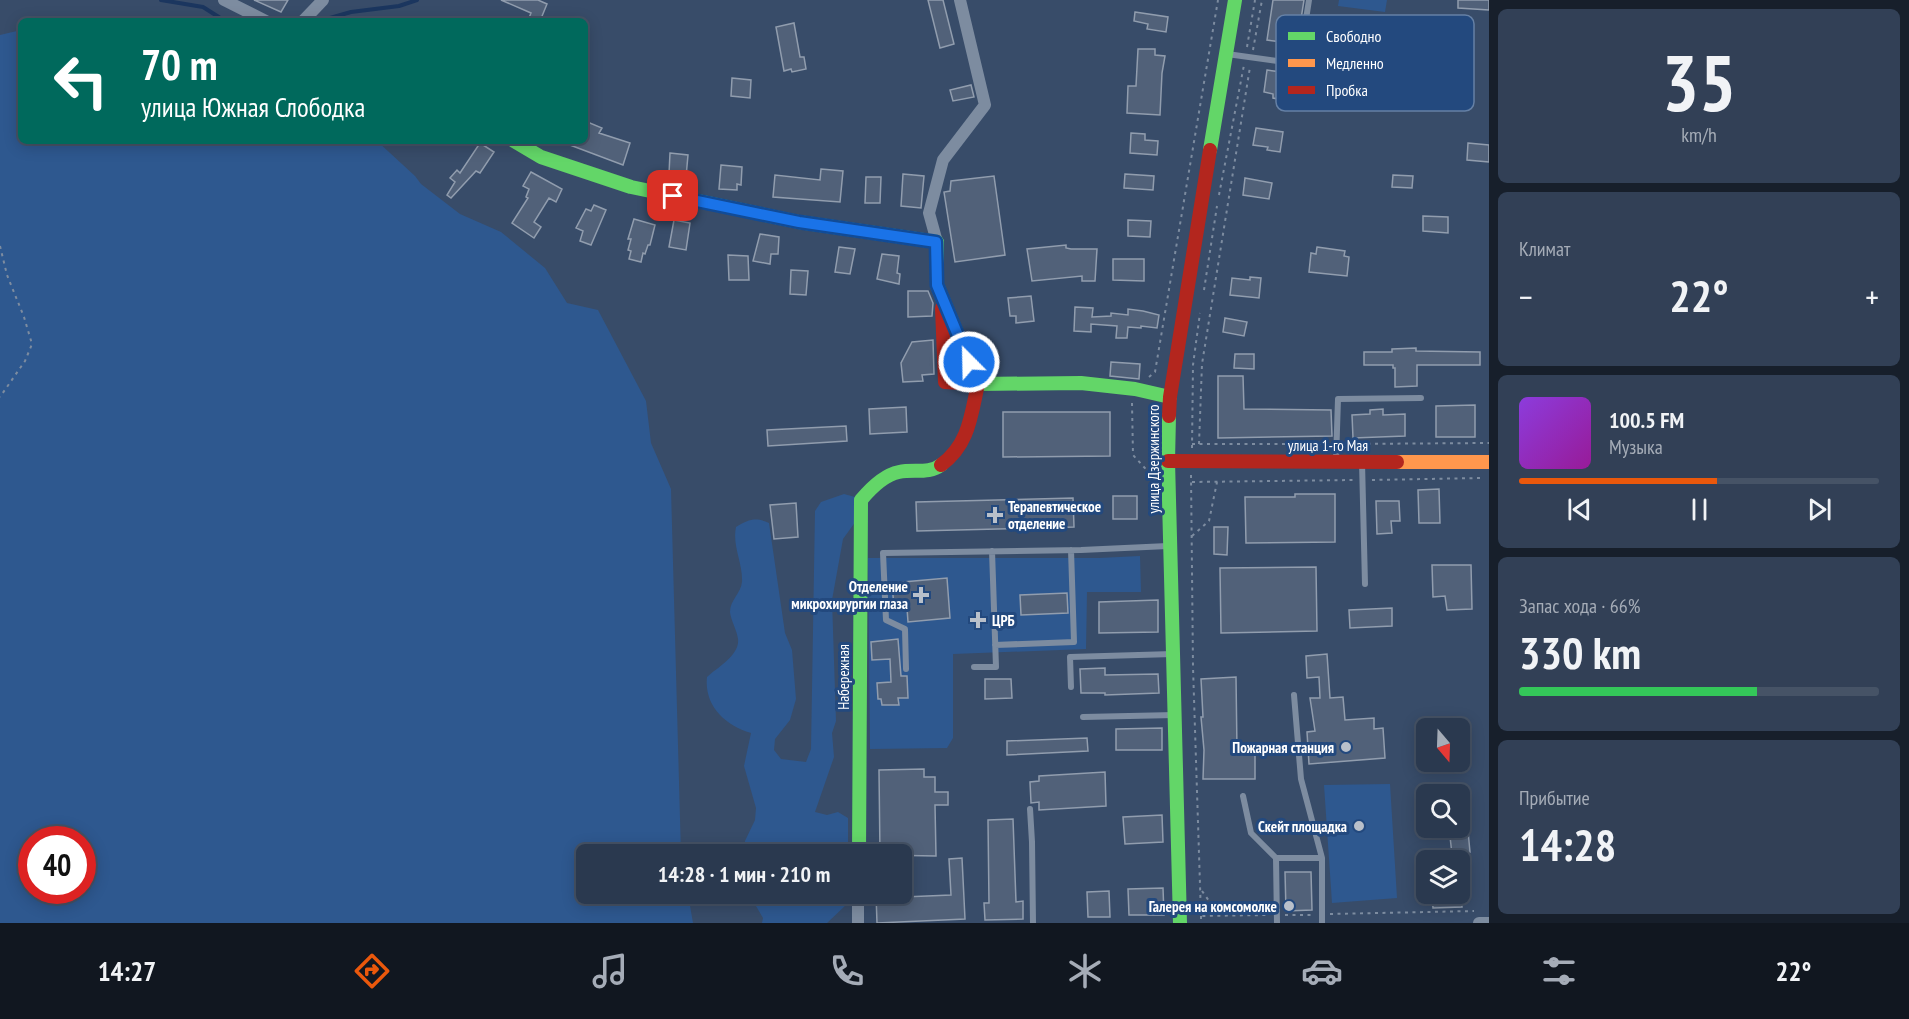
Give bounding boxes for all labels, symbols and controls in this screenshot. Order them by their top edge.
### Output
legend [1276,15,1474,111]
text: Свободно [1326,26,1381,46]
text: 35 [1662,32,1736,133]
text: 70 m [141,37,218,92]
icon: left [42,42,120,120]
text: Медленно [1326,53,1384,73]
text: Пробка [1326,80,1368,100]
text: улица Южная Слободка [141,90,365,124]
text: km/h [1681,122,1717,148]
pin [647,170,698,221]
icon: arrive [656,179,689,212]
text: Климат [1519,236,1570,262]
text: 22° [1669,266,1729,324]
text: − [1519,275,1533,318]
text: + [1865,275,1879,318]
position arrow [937,330,1001,394]
street label: улица Дзержинского [1144,404,1163,514]
text: 100.5 FM [1609,406,1684,434]
text: Музыка [1609,434,1663,460]
street label: улица 1-го Мая [1288,436,1368,455]
icon: previous [1563,493,1596,526]
icon: pause [1683,493,1716,526]
icon: next [1803,493,1836,526]
place label: Терапевтическое отделение [1008,497,1101,533]
marker: Терапевтическое отделение [986,506,1004,524]
place label: Отделение микрохирургии глаза [791,577,908,613]
marker: Отделение микрохирургии глаза [912,586,930,604]
text: Запас хода · 66% [1519,593,1640,619]
marker: ЦРБ [969,611,987,629]
place label: ЦРБ [992,611,1015,630]
text: 330 km [1519,623,1641,681]
street label: Набережная [834,644,853,710]
north arrow [1416,718,1470,772]
map controls [1416,718,1470,904]
place label: Пожарная станция [1232,738,1334,757]
marker: Пожарная станция [1339,740,1353,754]
button: search [1416,784,1470,838]
text: Прибытие [1519,785,1590,811]
text: 14:28 [1519,815,1616,873]
place label: Скейт площадка [1258,817,1347,836]
marker: Скейт площадка [1352,819,1366,833]
speed limit sign: 40 [18,826,96,904]
button: layers [1416,850,1470,904]
text: 14:28 · 1 мин · 210 m [658,860,830,888]
place label: Галерея на комсомолке [1149,897,1277,916]
marker: Галерея на комсомолке [1282,899,1296,913]
icon: directions [351,950,393,992]
icon: music [589,950,631,992]
icon: phone [826,950,868,992]
icon: climate [1064,950,1106,992]
icon: car [1301,950,1343,992]
icon: filters [1538,950,1580,992]
text: 14:27 [98,954,156,988]
text: 22° [1776,954,1811,988]

